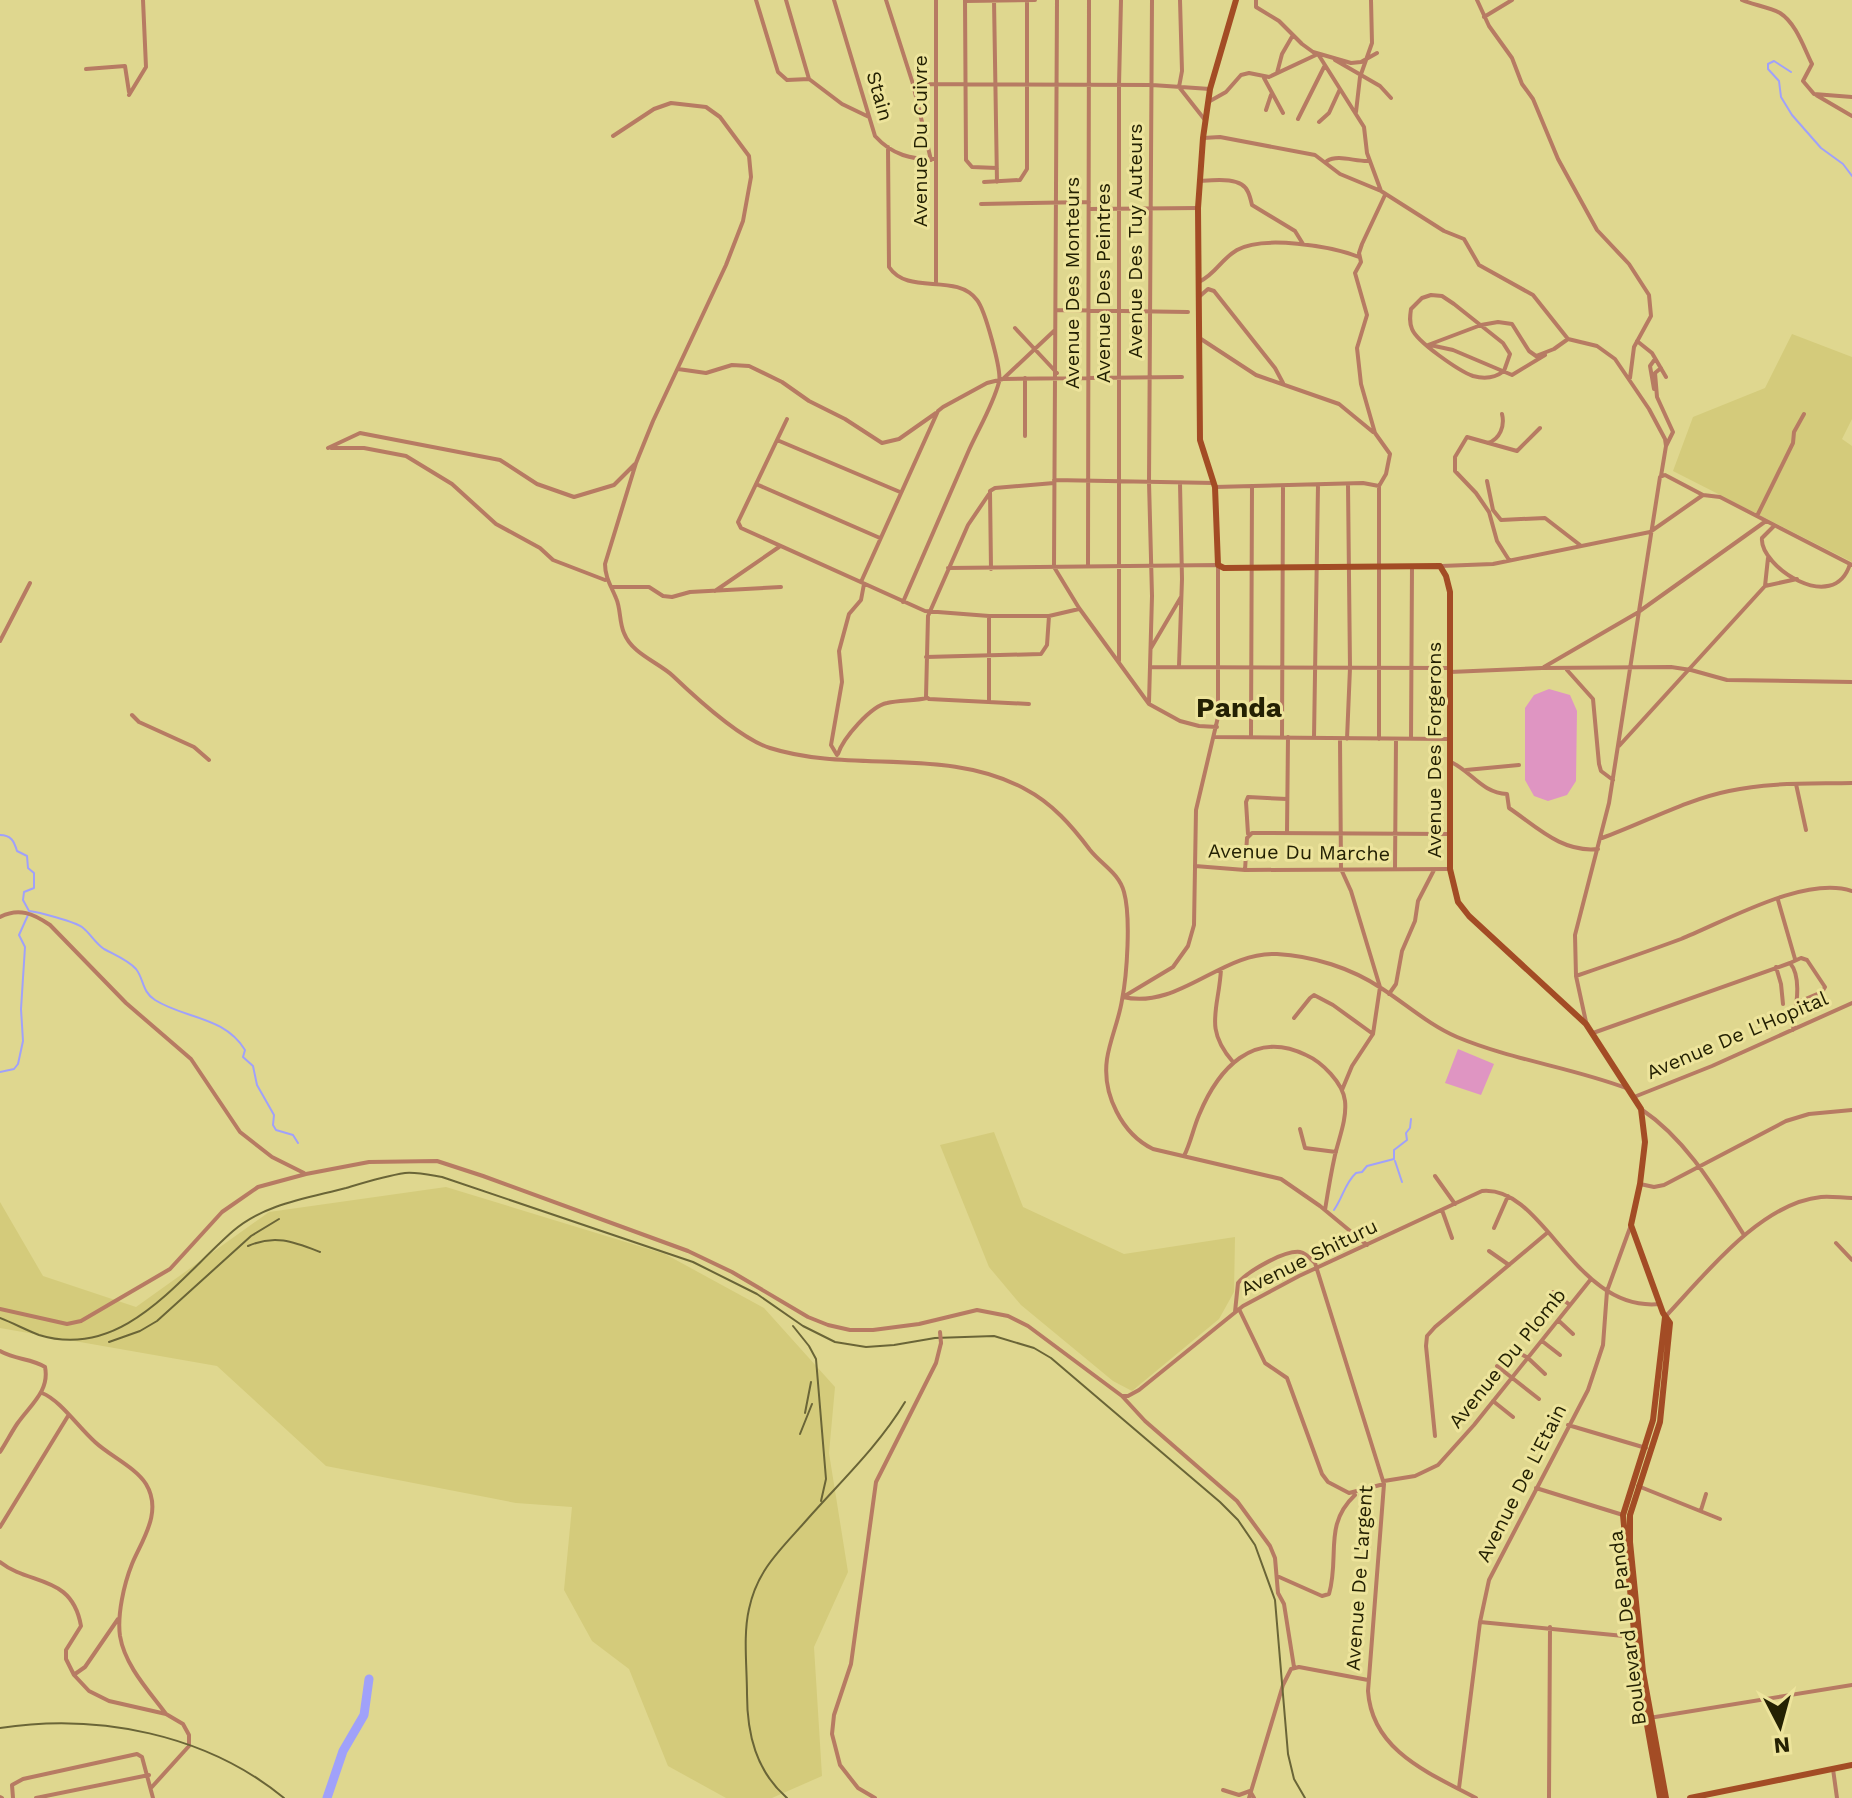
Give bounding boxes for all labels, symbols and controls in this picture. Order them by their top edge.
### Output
street label: Avenue Du Cuivre [908,55,932,227]
street label: Stain [862,69,898,123]
street label: Avenue Des Tuy Auteurs [1123,123,1147,359]
street label: Avenue Des Monteurs [1060,177,1084,389]
street label: Avenue Des Peintres [1091,183,1115,383]
street label: Avenue Des Forgerons [1422,642,1446,858]
district label: Panda [1196,691,1283,724]
street label: Avenue Du Marche [1208,838,1390,866]
street label: Avenue De L'Hopital [1643,986,1831,1084]
street label: Avenue Shituru [1237,1213,1381,1301]
street label: Avenue Du Plomb [1443,1283,1571,1433]
street label: Avenue De L'Etain [1471,1400,1571,1566]
street label: Avenue De L'argent [1341,1484,1378,1672]
street label: Boulevard De Panda [1603,1529,1651,1727]
north arrow [1740,1686,1820,1766]
text: N [1773,1732,1791,1759]

